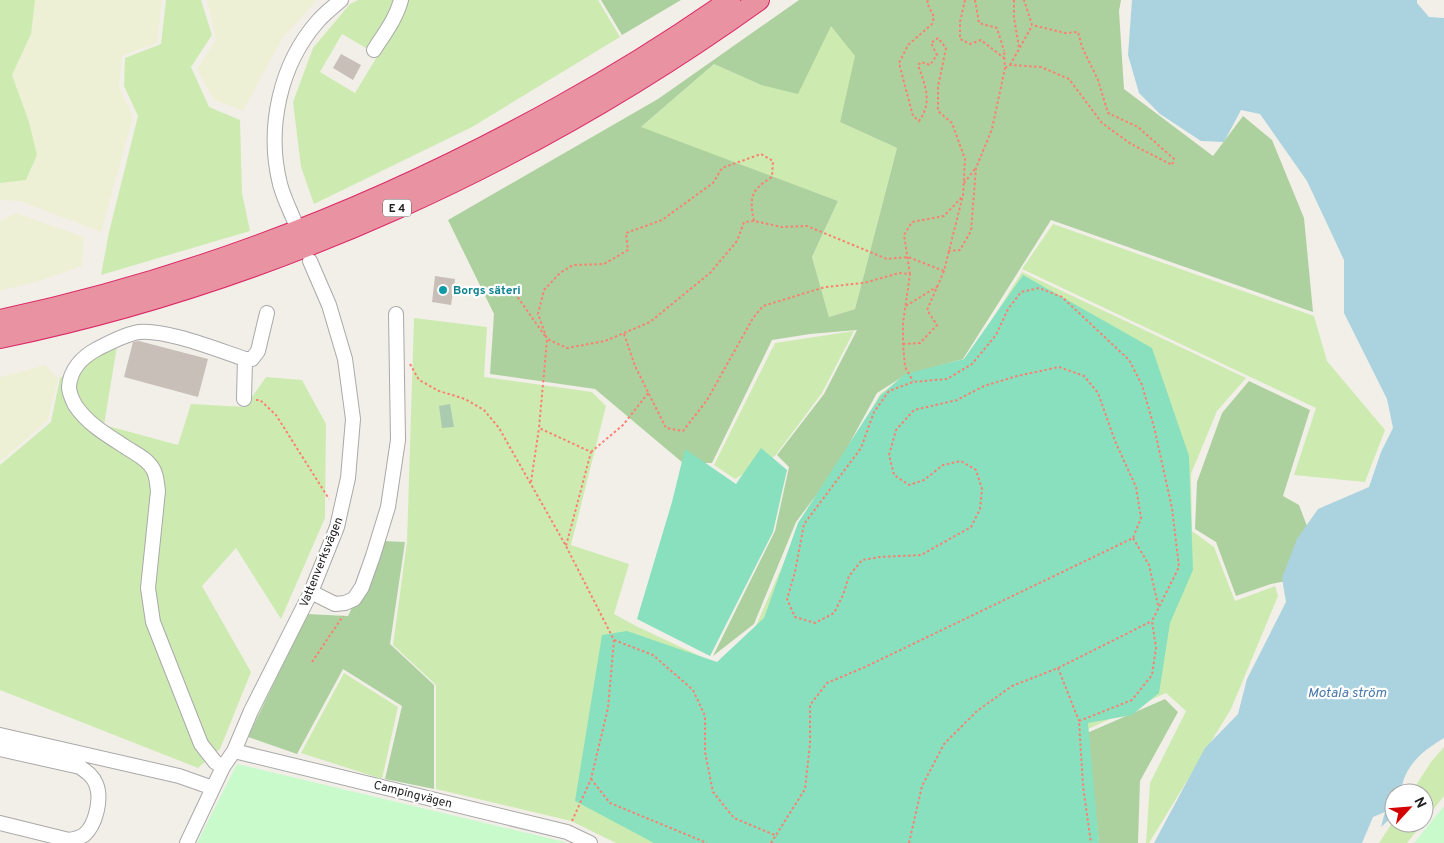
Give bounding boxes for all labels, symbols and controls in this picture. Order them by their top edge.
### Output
road number: E 4 [383,200,411,217]
place label: Borgs säteri [453,283,521,299]
marker: Borgs säteri [437,284,449,296]
street label: Vattenverksvägen [296,515,347,610]
water label: Motala ström [1308,685,1387,702]
street label: Campingvägen [372,777,454,812]
north arrow [1384,783,1434,833]
text: N [1409,795,1429,811]

